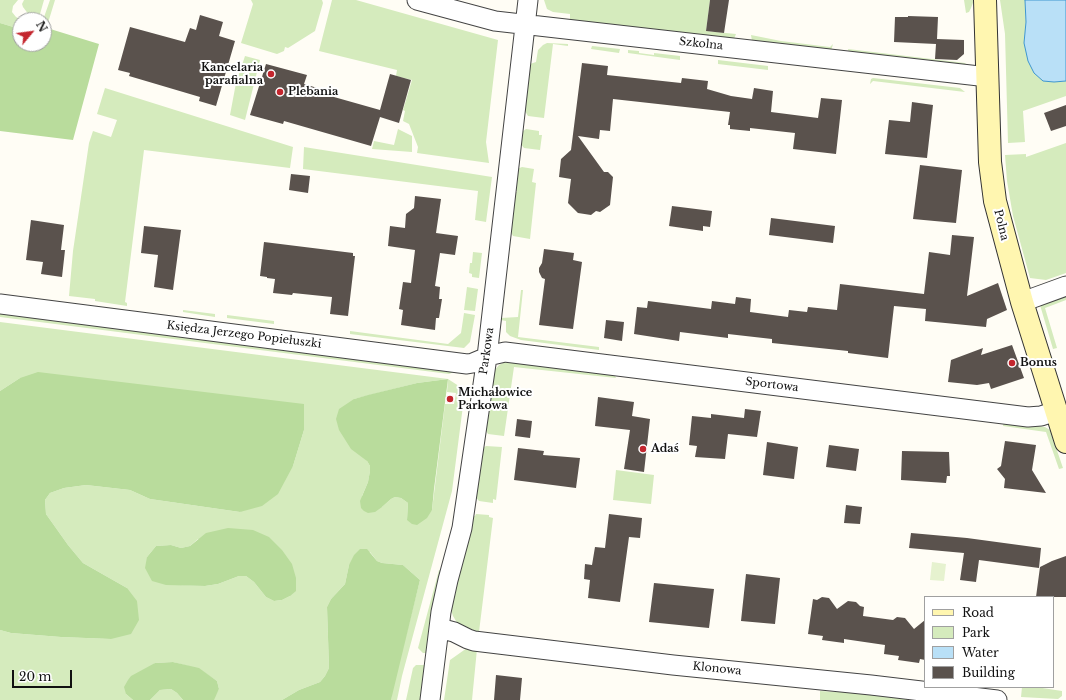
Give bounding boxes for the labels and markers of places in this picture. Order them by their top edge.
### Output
place label: Kancelaria parafialna [201,61,263,87]
marker: Kancelaria parafialna [266,69,276,79]
place label: Plebania [288,85,338,99]
marker: Plebania [275,87,285,97]
place label: Bonus [1020,356,1057,370]
marker: Bonus [1007,358,1017,368]
place label: Michałowice Parkowa [458,386,532,412]
marker: Michałowice Parkowa [445,394,455,404]
place label: Adaś [651,442,679,456]
marker: Adaś [638,444,648,454]

